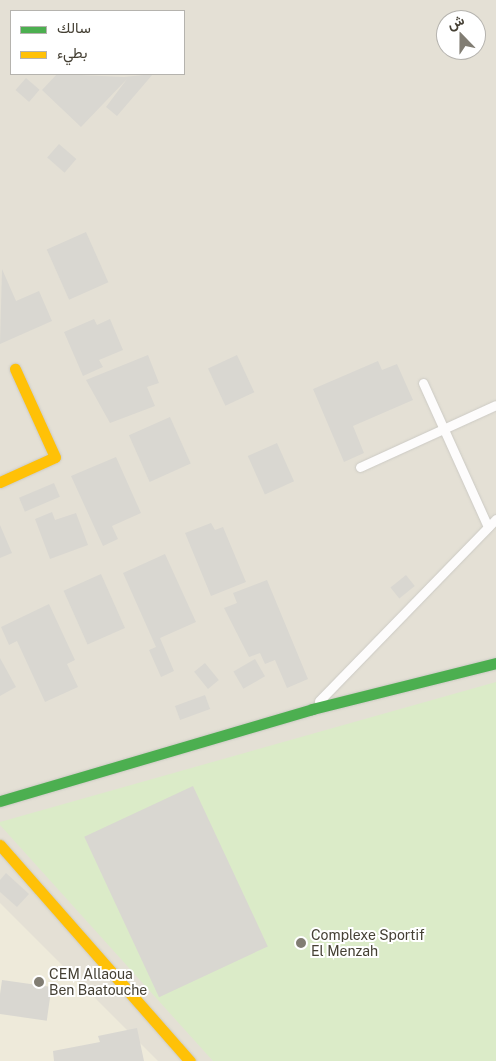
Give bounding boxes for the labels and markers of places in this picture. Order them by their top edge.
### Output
place label: Complexe Sportif El Menzah [311,927,425,960]
marker: Complexe Sportif El Menzah [295,937,307,949]
place label: CEM Allaoua Ben Baatouche [49,966,147,999]
marker: CEM Allaoua Ben Baatouche [33,976,45,988]

